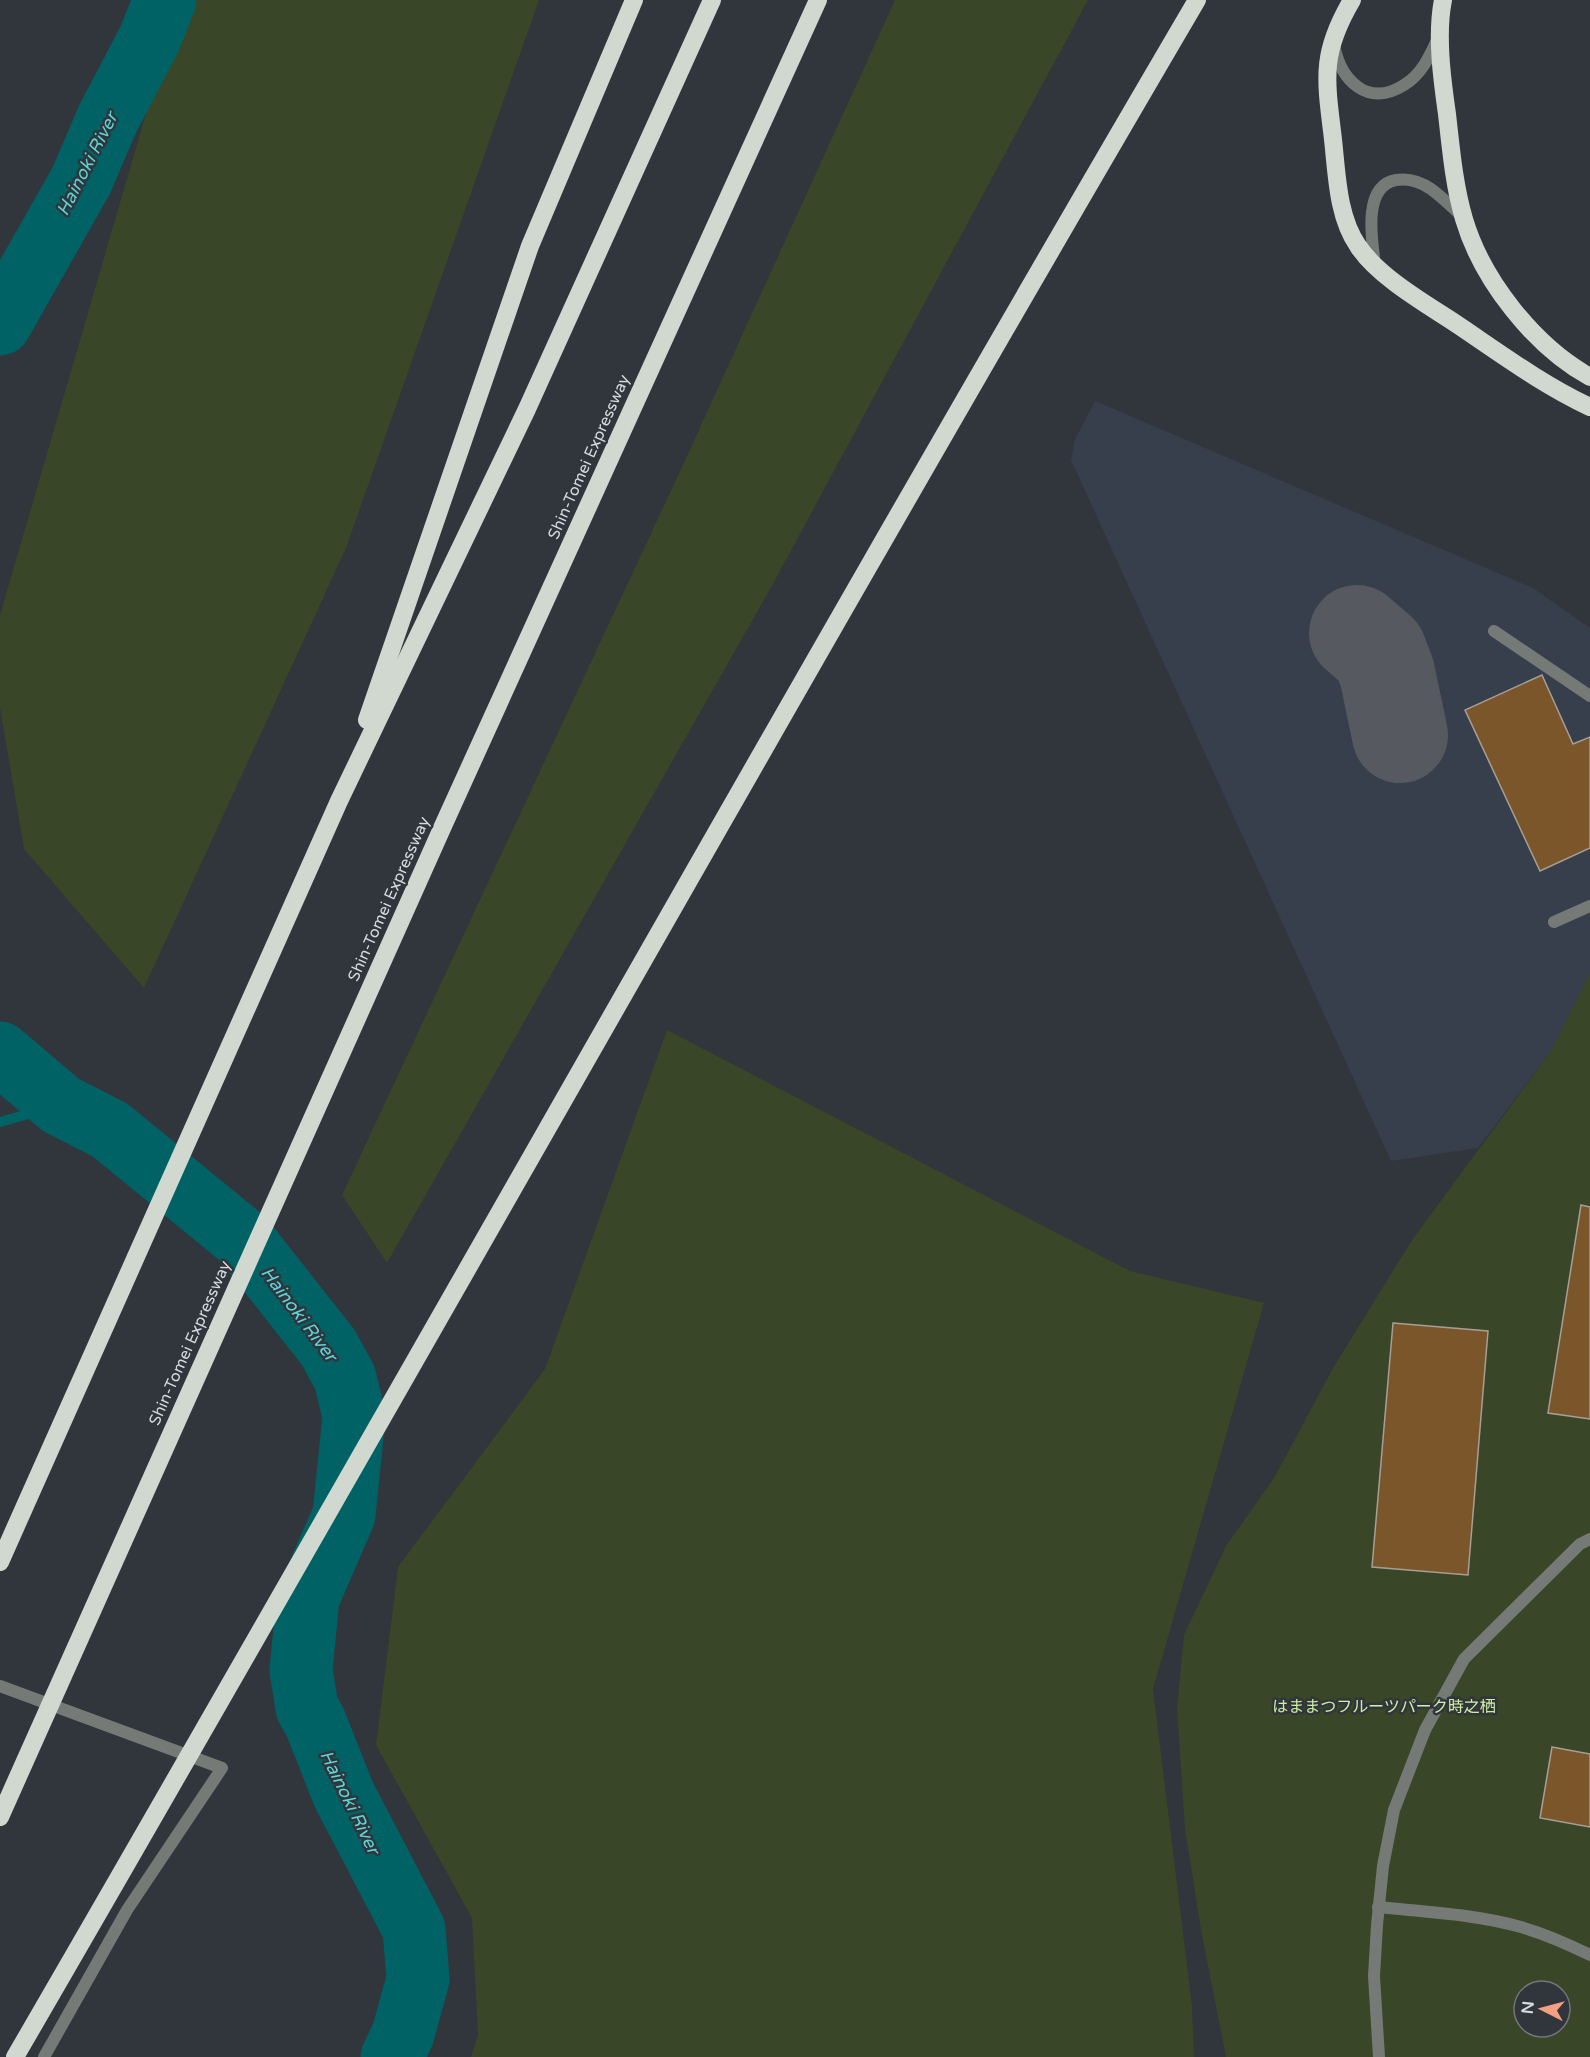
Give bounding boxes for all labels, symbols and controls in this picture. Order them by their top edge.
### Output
water label: Hainoki River [52,107,123,219]
street label: Shin-Tomei Expressway [544,371,635,542]
street label: Shin-Tomei Expressway [344,813,435,984]
street label: Shin-Tomei Expressway [145,1257,236,1428]
water label: Hainoki River [256,1262,343,1367]
park label: はままつフルーツパーク時之栖 [1272,1697,1496,1717]
water label: Hainoki River [315,1746,386,1859]
north arrow [1512,1979,1572,2039]
text: N [1517,2000,1539,2015]

